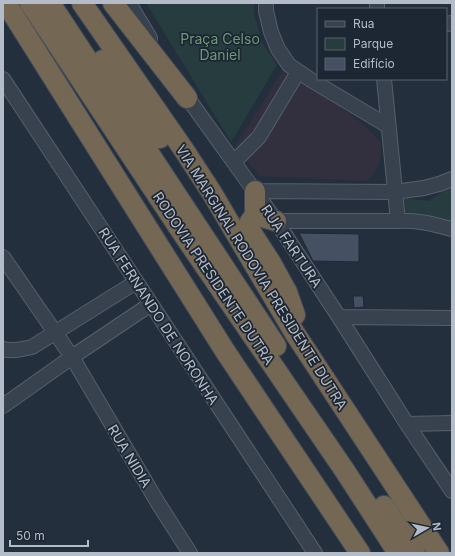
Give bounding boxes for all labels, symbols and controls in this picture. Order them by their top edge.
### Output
legend [317,8,447,80]
text: Rua [353,16,375,31]
park label: Praça Celso Daniel [180,30,260,63]
text: Parque [353,36,393,51]
text: Edifício [353,56,395,71]
street label: VIA MARGINAL RODOVIA PRESIDENTE DUTRA [173,141,351,413]
street label: RODOVIA PRESIDENTE DUTRA [150,188,278,368]
street label: RUA FARTURA [258,201,326,291]
street label: RUA FERNANDO DE NORONHA [95,224,223,408]
street label: RUA NIDIA [105,421,156,491]
north arrow [407,508,447,548]
text: N [429,521,444,532]
scale bar [10,522,88,548]
text: 50 m [16,528,45,543]

